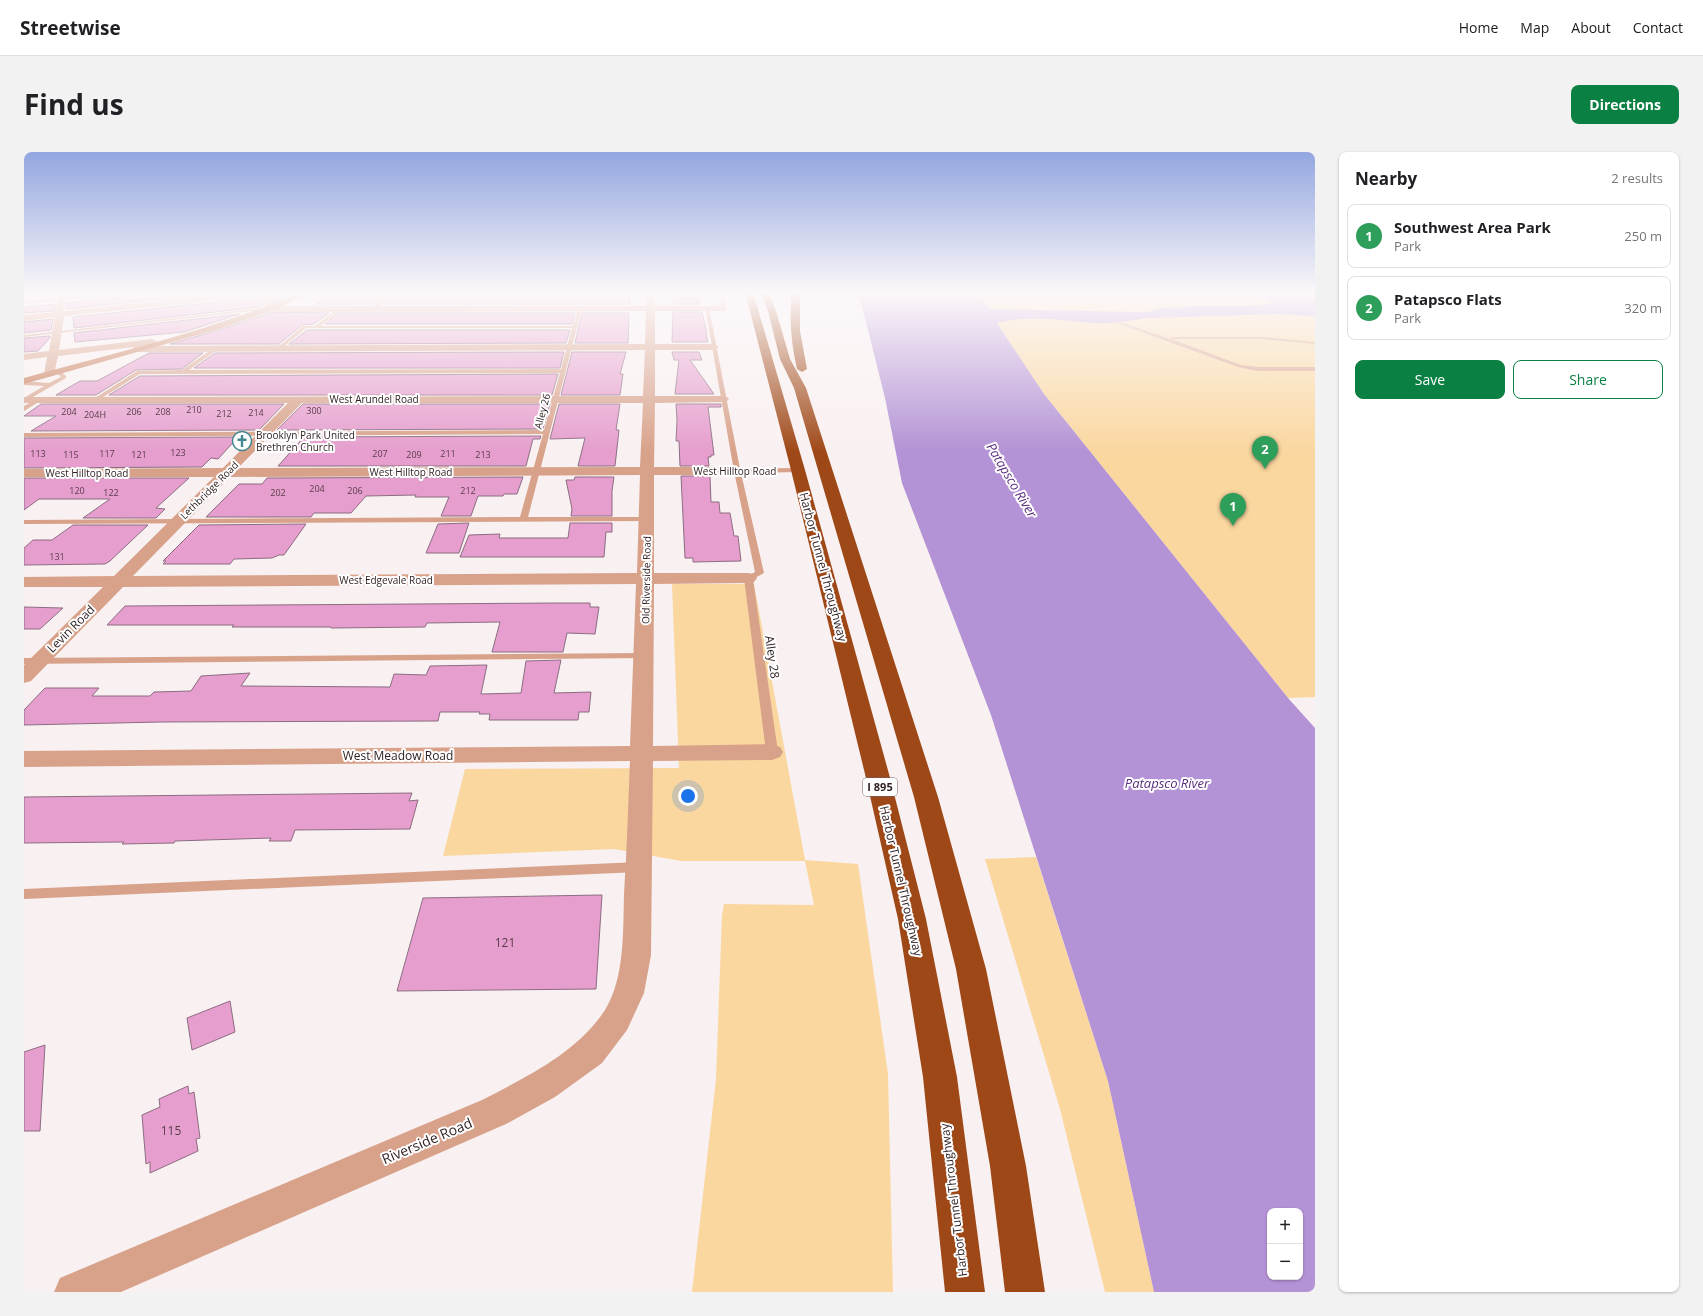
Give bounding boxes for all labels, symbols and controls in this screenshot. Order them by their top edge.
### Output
text: Streetwise [20,15,121,41]
text: Home [1459,18,1498,37]
text: Map [1520,18,1549,37]
text: About [1571,18,1611,37]
text: Contact [1633,18,1683,37]
text: Find us [24,85,124,123]
button: Directions [1571,85,1679,124]
text: Nearby [1355,167,1417,190]
text: 2 results [1611,169,1663,187]
text: Southwest Area Park [1394,217,1551,237]
text: 1 [1365,227,1373,245]
text: 250 m [1624,227,1662,245]
text: Park [1394,237,1421,255]
text: Patapsco Flats [1394,289,1502,309]
text: 2 [1365,299,1373,317]
text: 320 m [1624,299,1662,317]
text: Park [1394,309,1421,327]
button: Save [1355,360,1505,399]
button: Share [1513,360,1663,399]
street label: West Arundel Road [329,392,419,406]
street label: Alley 26 [531,392,553,430]
house number: 210 [186,403,202,416]
house number: 300 [306,404,322,417]
house number: 204 [61,405,77,418]
house number: 206 [126,405,142,418]
house number: 208 [155,405,171,418]
house number: 214 [248,406,264,419]
house number: 212 [216,407,232,420]
house number: 204H [84,408,106,421]
place label: Brooklyn Park United Brethren Church [256,428,355,454]
church icon: Brooklyn Park United Brethren Church [231,430,253,452]
pin: 2 [1252,436,1278,469]
water label: Patapsco River [983,439,1042,522]
house number: 123 [170,446,186,459]
house number: 113 [30,447,46,460]
house number: 117 [99,447,115,460]
house number: 207 [372,447,388,460]
house number: 211 [440,447,456,460]
house number: 115 [63,448,79,461]
house number: 121 [131,448,147,461]
house number: 209 [406,448,422,461]
house number: 213 [475,448,491,461]
street label: Lethbridge Road [177,458,241,522]
street label: West Hilltop Road [694,464,776,478]
street label: West Hilltop Road [370,465,452,479]
street label: West Hilltop Road [46,466,128,480]
house number: 204 [309,482,325,495]
house number: 120 [69,484,85,497]
house number: 206 [347,484,363,497]
house number: 212 [460,484,476,497]
house number: 122 [103,486,119,499]
house number: 202 [270,486,286,499]
street label: Harbor Tunnel Throughway [795,490,852,644]
pin: 1 [1220,493,1246,526]
street label: Old Riverside Road [638,536,654,624]
house number: 131 [49,550,65,563]
street label: West Edgevale Road [339,573,433,587]
street label: Levin Road [43,601,98,656]
street label: Alley 28 [761,634,784,680]
street label: West Meadow Road [343,747,453,764]
water label: Patapsco River [1125,774,1210,792]
road number: I 895 [863,778,897,796]
your location [678,786,698,806]
street label: Harbor Tunnel Throughway [876,804,927,959]
house number: 121 [495,934,515,951]
street label: Riverside Road [379,1113,475,1168]
house number: 115 [161,1122,181,1139]
street label: Harbor Tunnel Throughway [936,1122,971,1277]
map controls [1267,1208,1303,1280]
button: + [1267,1208,1303,1244]
button: − [1267,1244,1303,1280]

